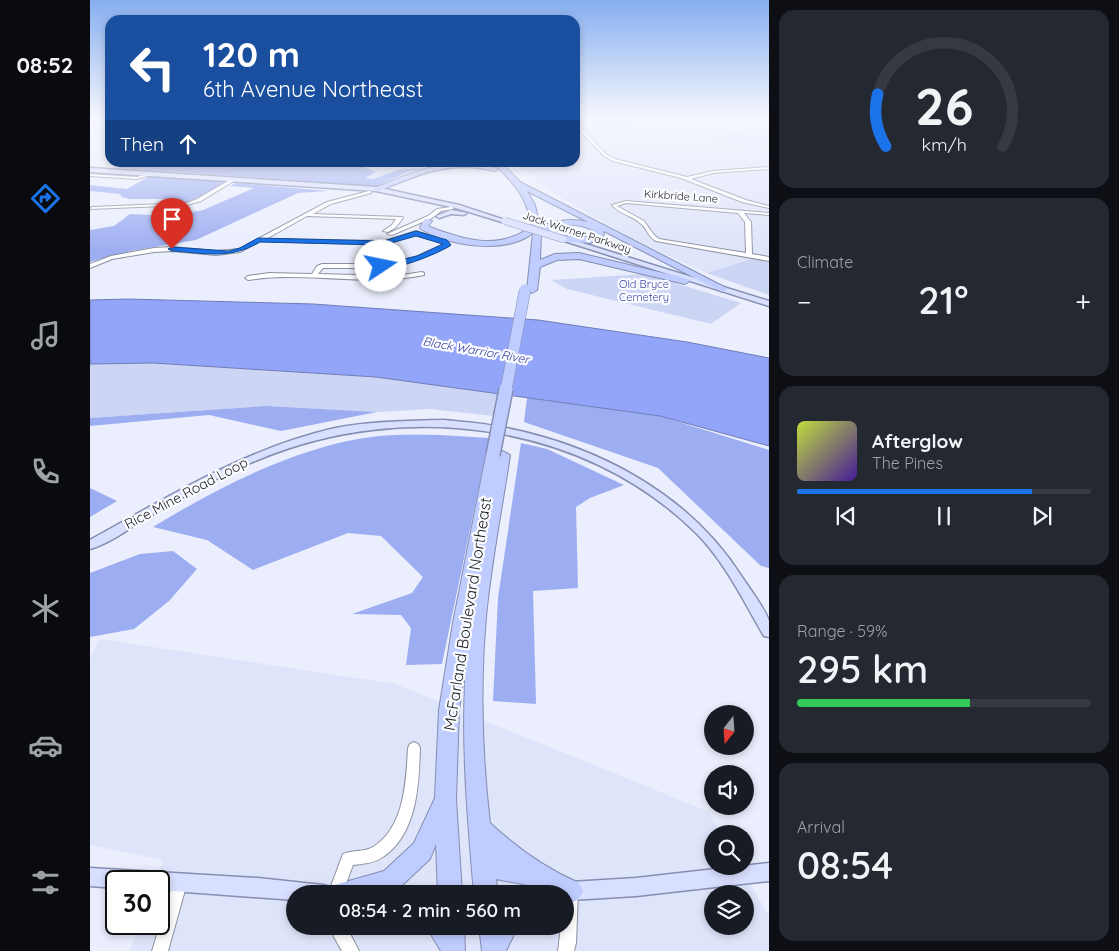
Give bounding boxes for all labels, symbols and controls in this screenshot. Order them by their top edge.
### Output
text: 120 m [203,32,300,76]
icon: left [120,35,185,100]
text: 08:52 [17,51,73,79]
text: 26 [915,73,973,138]
text: 6th Avenue Northeast [203,75,423,103]
icon: ahead [174,130,202,158]
text: Then [120,132,164,156]
text: km/h [921,133,967,155]
icon: directions [28,181,63,216]
street label: Kirkbride Lane [644,186,718,206]
pin [151,198,193,249]
icon: arrive [158,205,186,233]
street label: Jack Warner Parkway [521,208,633,256]
position arrow [354,239,406,291]
text: Climate [797,252,853,272]
text: 21° [918,276,968,324]
park label: Old Bryce Cemetery [619,277,669,304]
text: − [797,284,812,319]
text: + [1075,284,1091,319]
icon: music [28,318,63,353]
water label: Black Warrior River [422,333,532,367]
text: Afterglow [872,429,963,453]
street label: Rice Mine Road Loop [121,453,251,533]
text: The Pines [872,453,943,473]
icon: phone [28,454,63,489]
street label: McFarland Boulevard Northeast [439,496,495,732]
icon: previous [832,502,860,530]
icon: pause [930,502,958,530]
icon: next [1028,502,1056,530]
icon: climate [28,591,63,626]
text: Range · 59% [797,621,887,641]
text: 295 km [797,645,928,693]
north arrow [704,705,754,755]
map controls [704,705,754,935]
icon: car [28,728,63,763]
button: sound [704,765,754,815]
text: Arrival [797,817,845,837]
button: search [704,825,754,875]
text: 08:54 [797,841,893,889]
icon: filters [28,865,63,900]
speed limit sign: 30 [105,870,170,935]
button: layers [704,885,754,935]
text: 08:54 · 2 min · 560 m [339,898,521,922]

